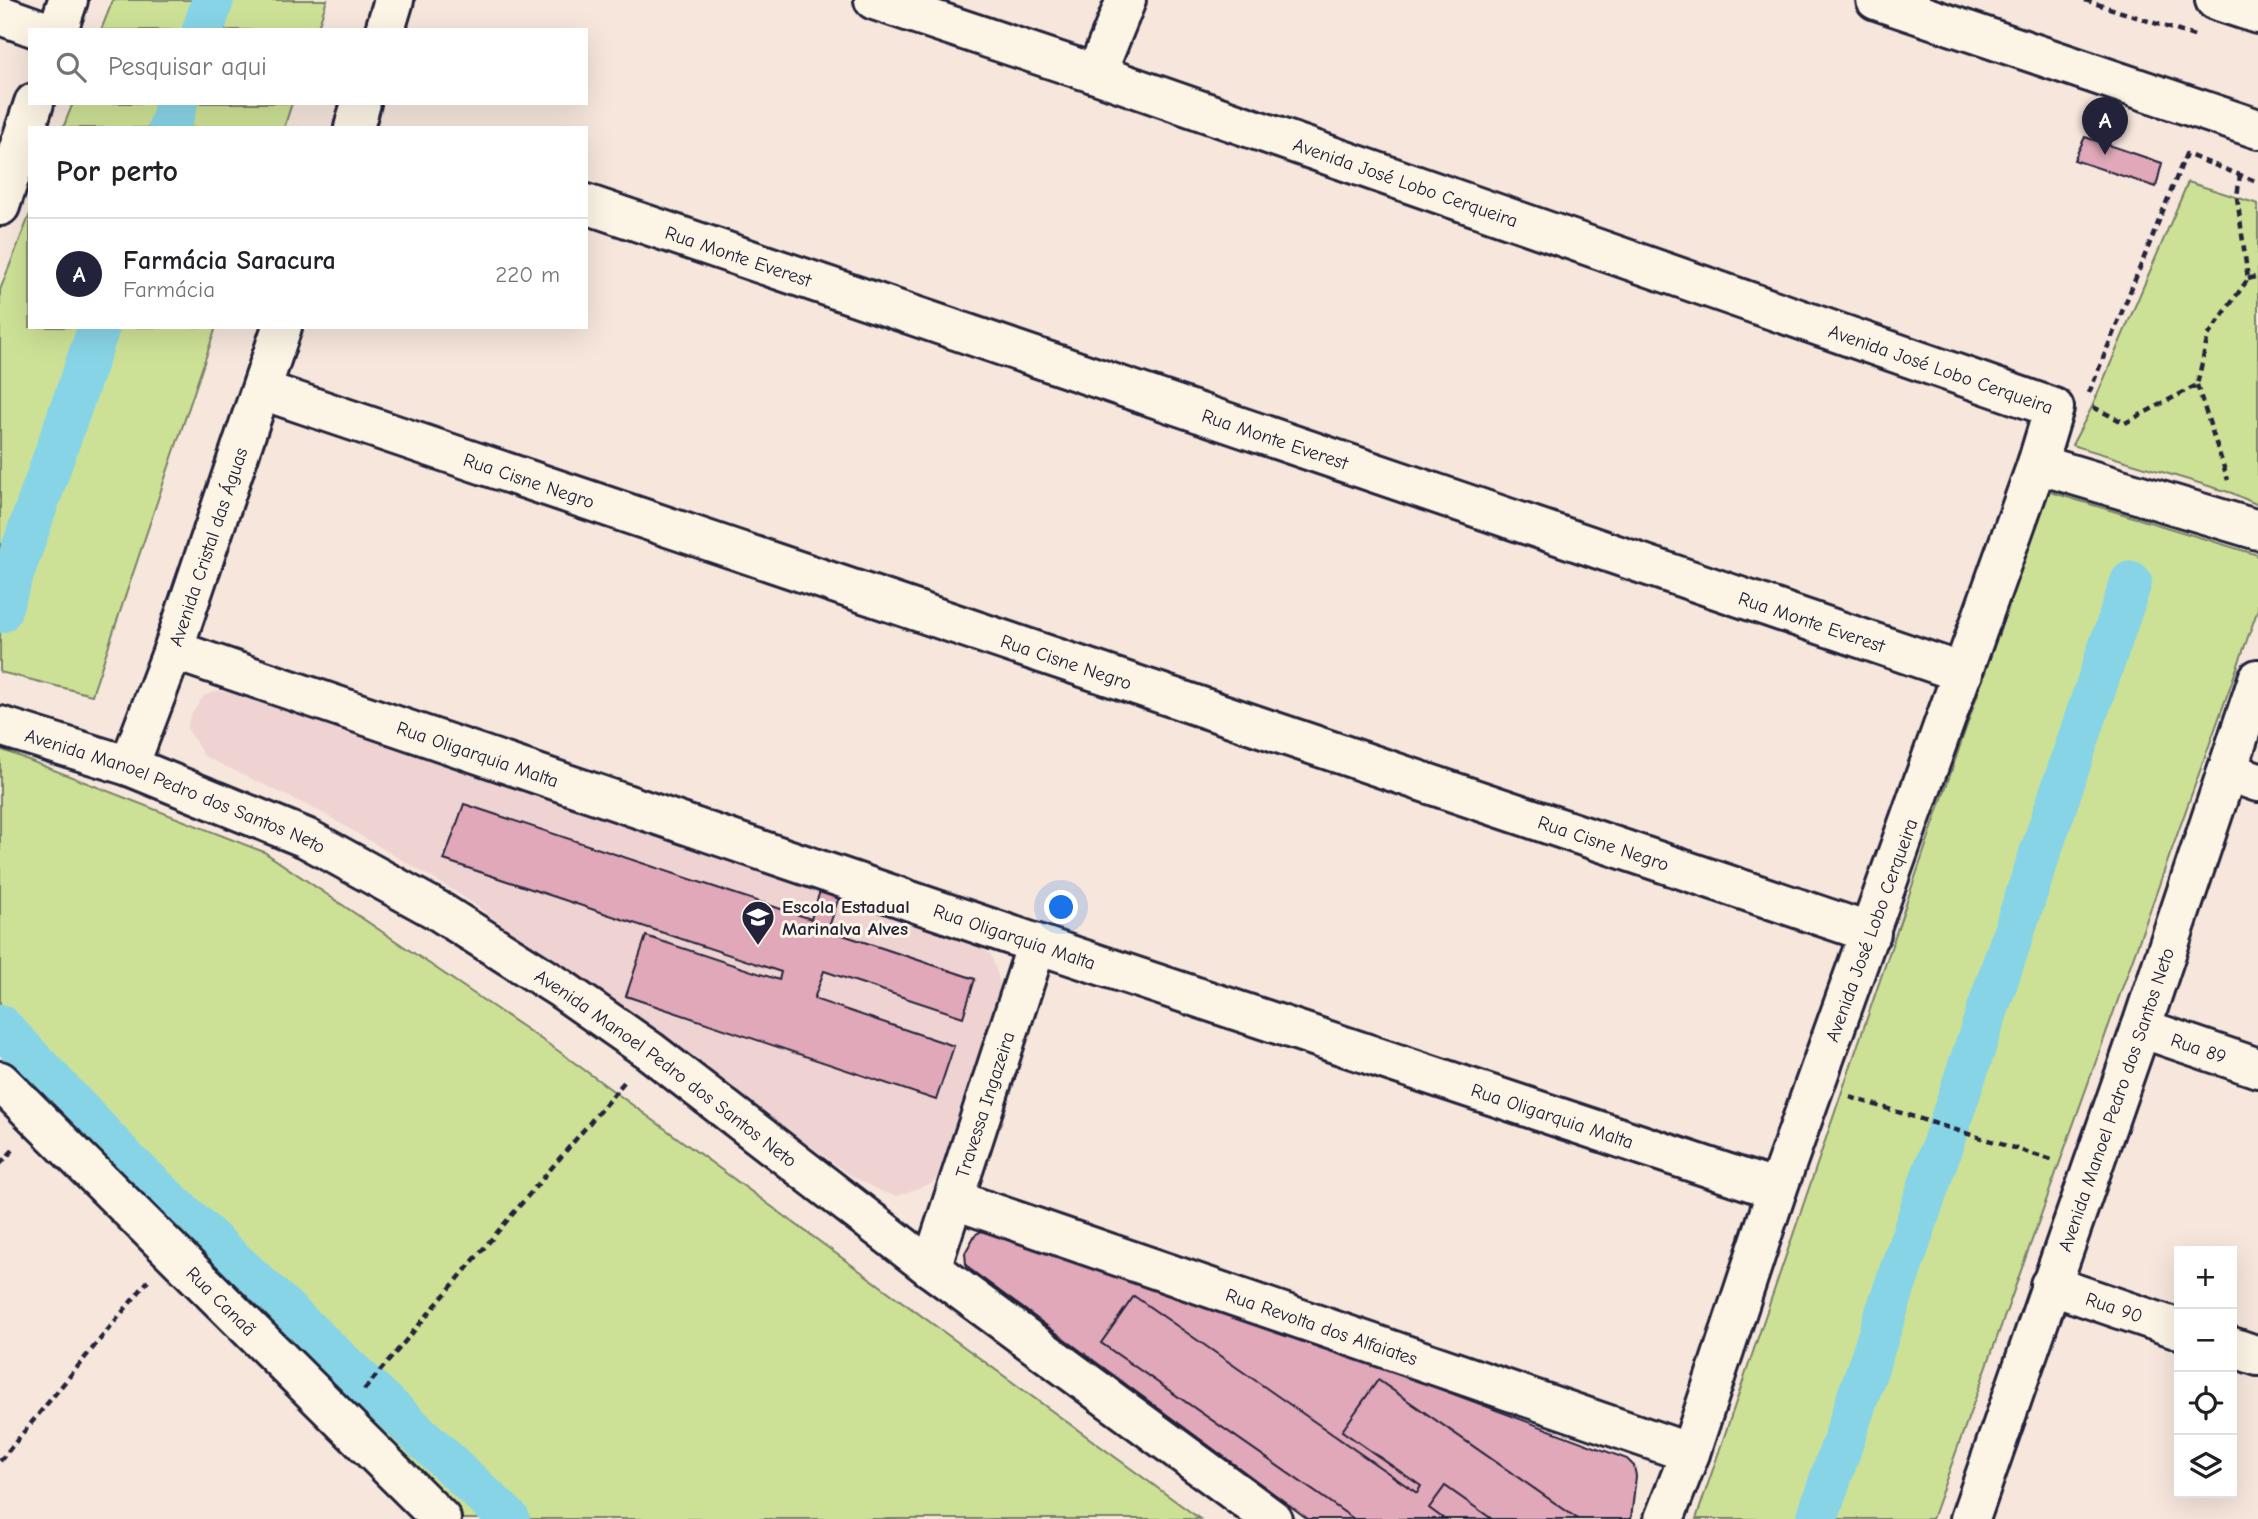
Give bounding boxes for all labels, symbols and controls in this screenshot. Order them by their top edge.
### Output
search box [28,28,588,105]
icon: search [52,48,90,86]
text: Pesquisar aqui [108,52,267,82]
pin: A [2082,97,2128,155]
street label: Avenida José Lobo Cerqueira [1290,134,1521,232]
text: Por perto [56,154,178,189]
street label: Rua Monte Everest [662,222,815,292]
text: Farmácia Saracura [123,246,336,276]
text: A [73,261,85,288]
text: 220 m [495,261,560,288]
text: Farmácia [123,276,215,303]
street label: Avenida José Lobo Cerqueira [1826,320,2056,419]
street label: Rua Monte Everest [1199,405,1351,475]
street label: Avenida Cristal das Águas [165,445,253,649]
street label: Rua Cisne Negro [460,449,597,513]
street label: Rua Monte Everest [1735,587,1888,658]
street label: Rua Cisne Negro [998,630,1135,695]
street label: Rua Oligarquia Malta [394,717,561,792]
street label: Avenida Manoel Pedro dos Santos Neto [22,724,329,859]
street label: Rua Cisne Negro [1535,811,1672,876]
street label: Avenida José Lobo Cerqueira [1821,816,1923,1045]
your location [1044,890,1078,924]
place label: Escola Estadual Marinalva Alves [782,896,910,940]
school or university icon: Escola Estadual Marinalva Alves [739,898,777,947]
street label: Rua Oligarquia Malta [930,900,1098,975]
street label: Avenida Manoel Pedro dos Santos Neto [2054,945,2179,1255]
street label: Avenida Manoel Pedro dos Santos Neto [531,965,801,1172]
street label: Travessa Ingazeira [951,1029,1020,1181]
street label: Rua 89 [2168,1029,2229,1068]
street label: Rua Oligarquia Malta [1468,1079,1636,1154]
map controls [2174,1246,2237,1498]
button: + [2174,1246,2237,1309]
street label: Rua Canaã [181,1262,260,1341]
street label: Rua Revolta dos Alfaiates [1223,1284,1420,1370]
street label: Rua 90 [2083,1288,2145,1328]
button: − [2174,1309,2237,1372]
button: locate [2174,1372,2237,1435]
button: layers [2174,1435,2237,1498]

